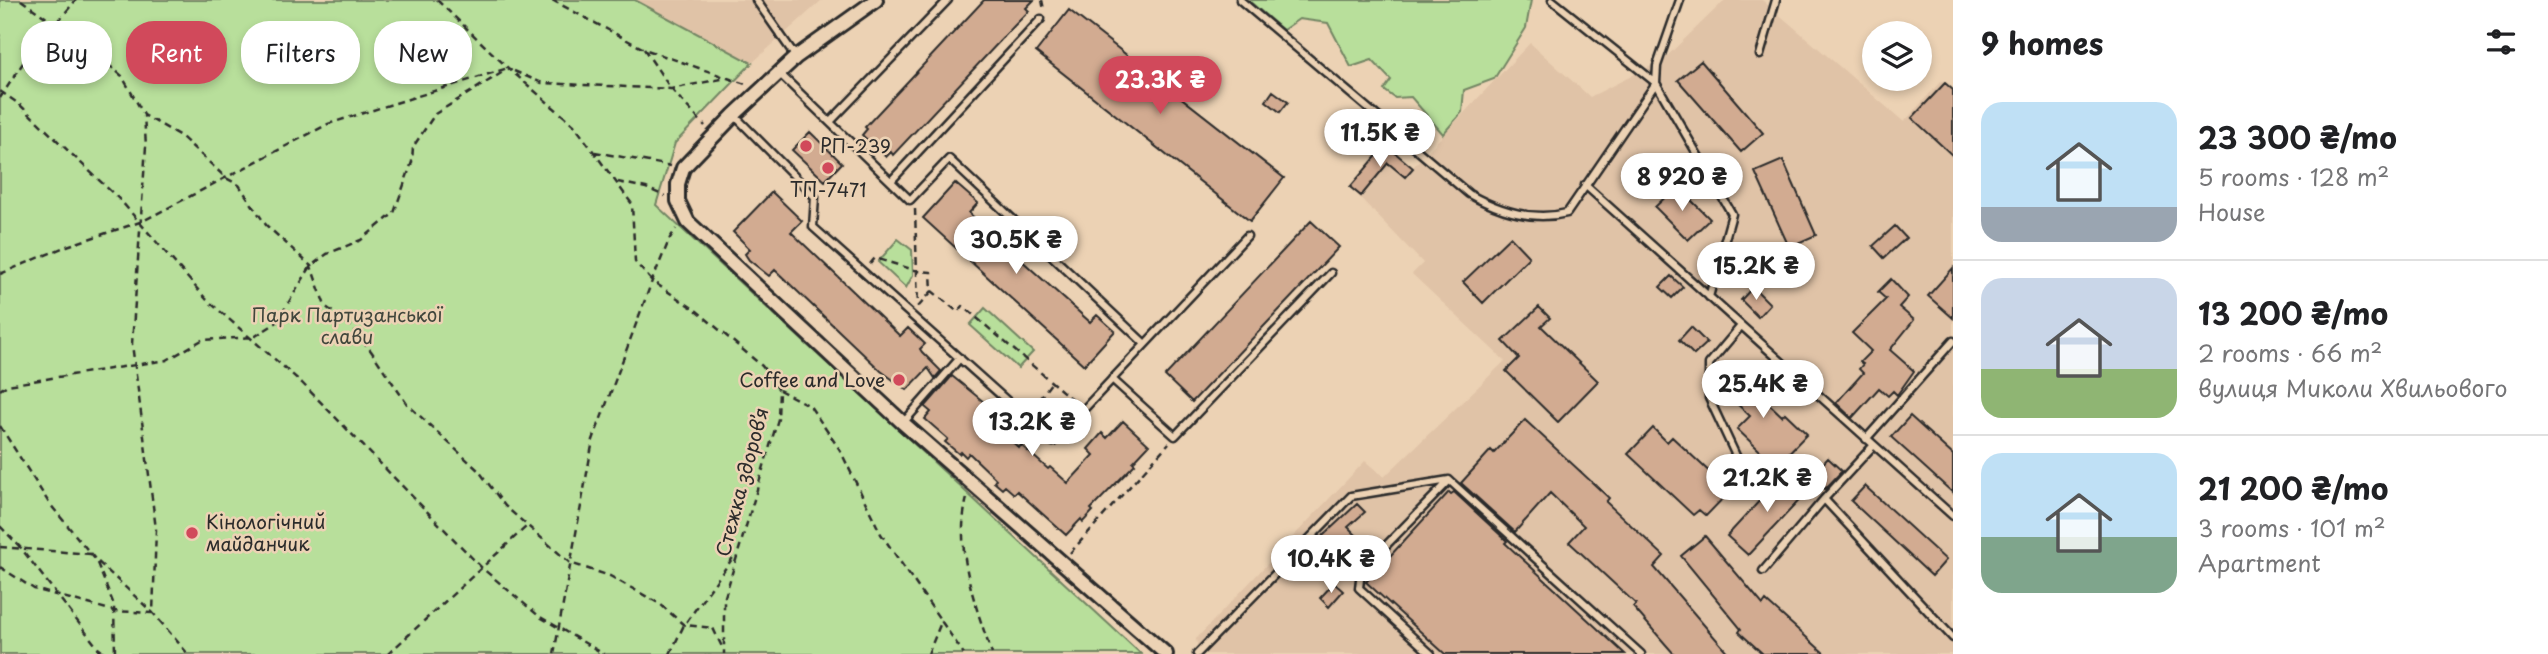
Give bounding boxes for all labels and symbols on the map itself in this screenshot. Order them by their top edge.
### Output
pin: 23.3K ₴ [1095,57,1225,116]
pin: 11.5K ₴ [1315,110,1445,169]
place label: РП-239 [820,131,891,159]
marker: РП-239 [798,138,814,154]
pin: 8 920 ₴ [1617,154,1747,213]
marker: ТП-7471 [820,160,836,176]
place label: ТП-7471 [790,175,866,203]
pin: 30.5K ₴ [951,216,1081,276]
pin: 15.2K ₴ [1691,243,1821,302]
park label: Парк Партизанської слави [251,300,443,350]
pin: 25.4K ₴ [1698,360,1828,420]
place label: Coffee and Love [739,365,885,393]
marker: Coffee and Love [891,372,907,388]
pin: 13.2K ₴ [967,398,1097,458]
street label: Стежка здоров’я [708,404,774,559]
pin: 21.2K ₴ [1702,454,1832,514]
place label: Кінологічний майданчик [206,507,325,557]
marker: Кінологічний майданчик [184,525,200,541]
pin: 10.4K ₴ [1266,536,1396,595]

